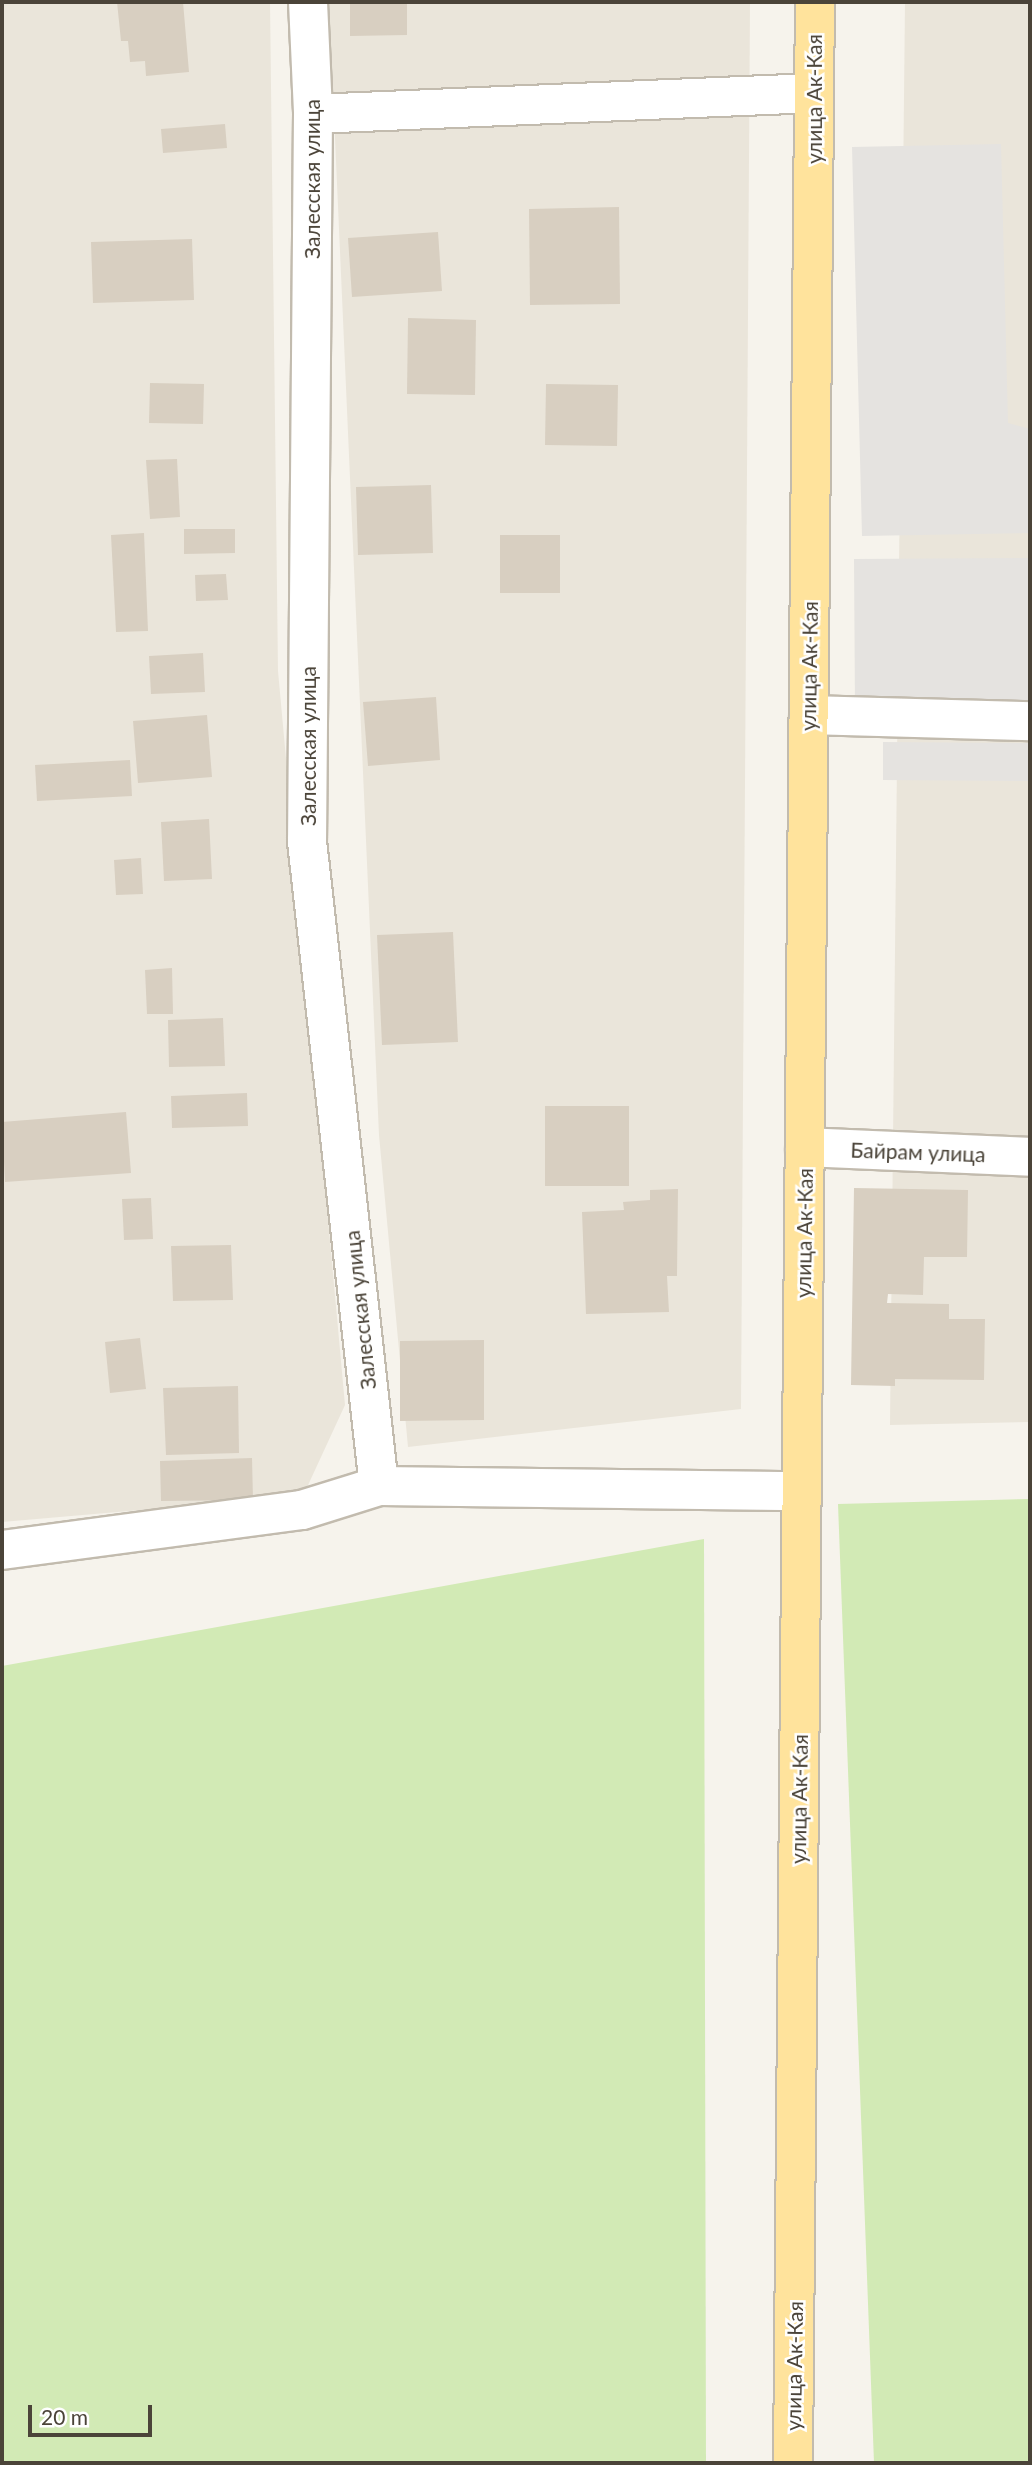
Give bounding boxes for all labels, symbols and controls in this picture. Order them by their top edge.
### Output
street label: улица Ак-Кая [801,34,827,164]
street label: Залесская улица [299,99,325,259]
street label: улица Ак-Кая [795,601,823,731]
street label: Залесская улица [295,666,321,826]
street label: Байрам улица [850,1137,986,1167]
street label: улица Ак-Кая [790,1168,818,1298]
street label: Залесская улица [339,1229,381,1391]
street label: улица Ак-Кая [785,1734,813,1864]
street label: улица Ак-Кая [780,2301,808,2431]
scale bar [32,2392,156,2436]
text: 20 m [41,2404,88,2429]

